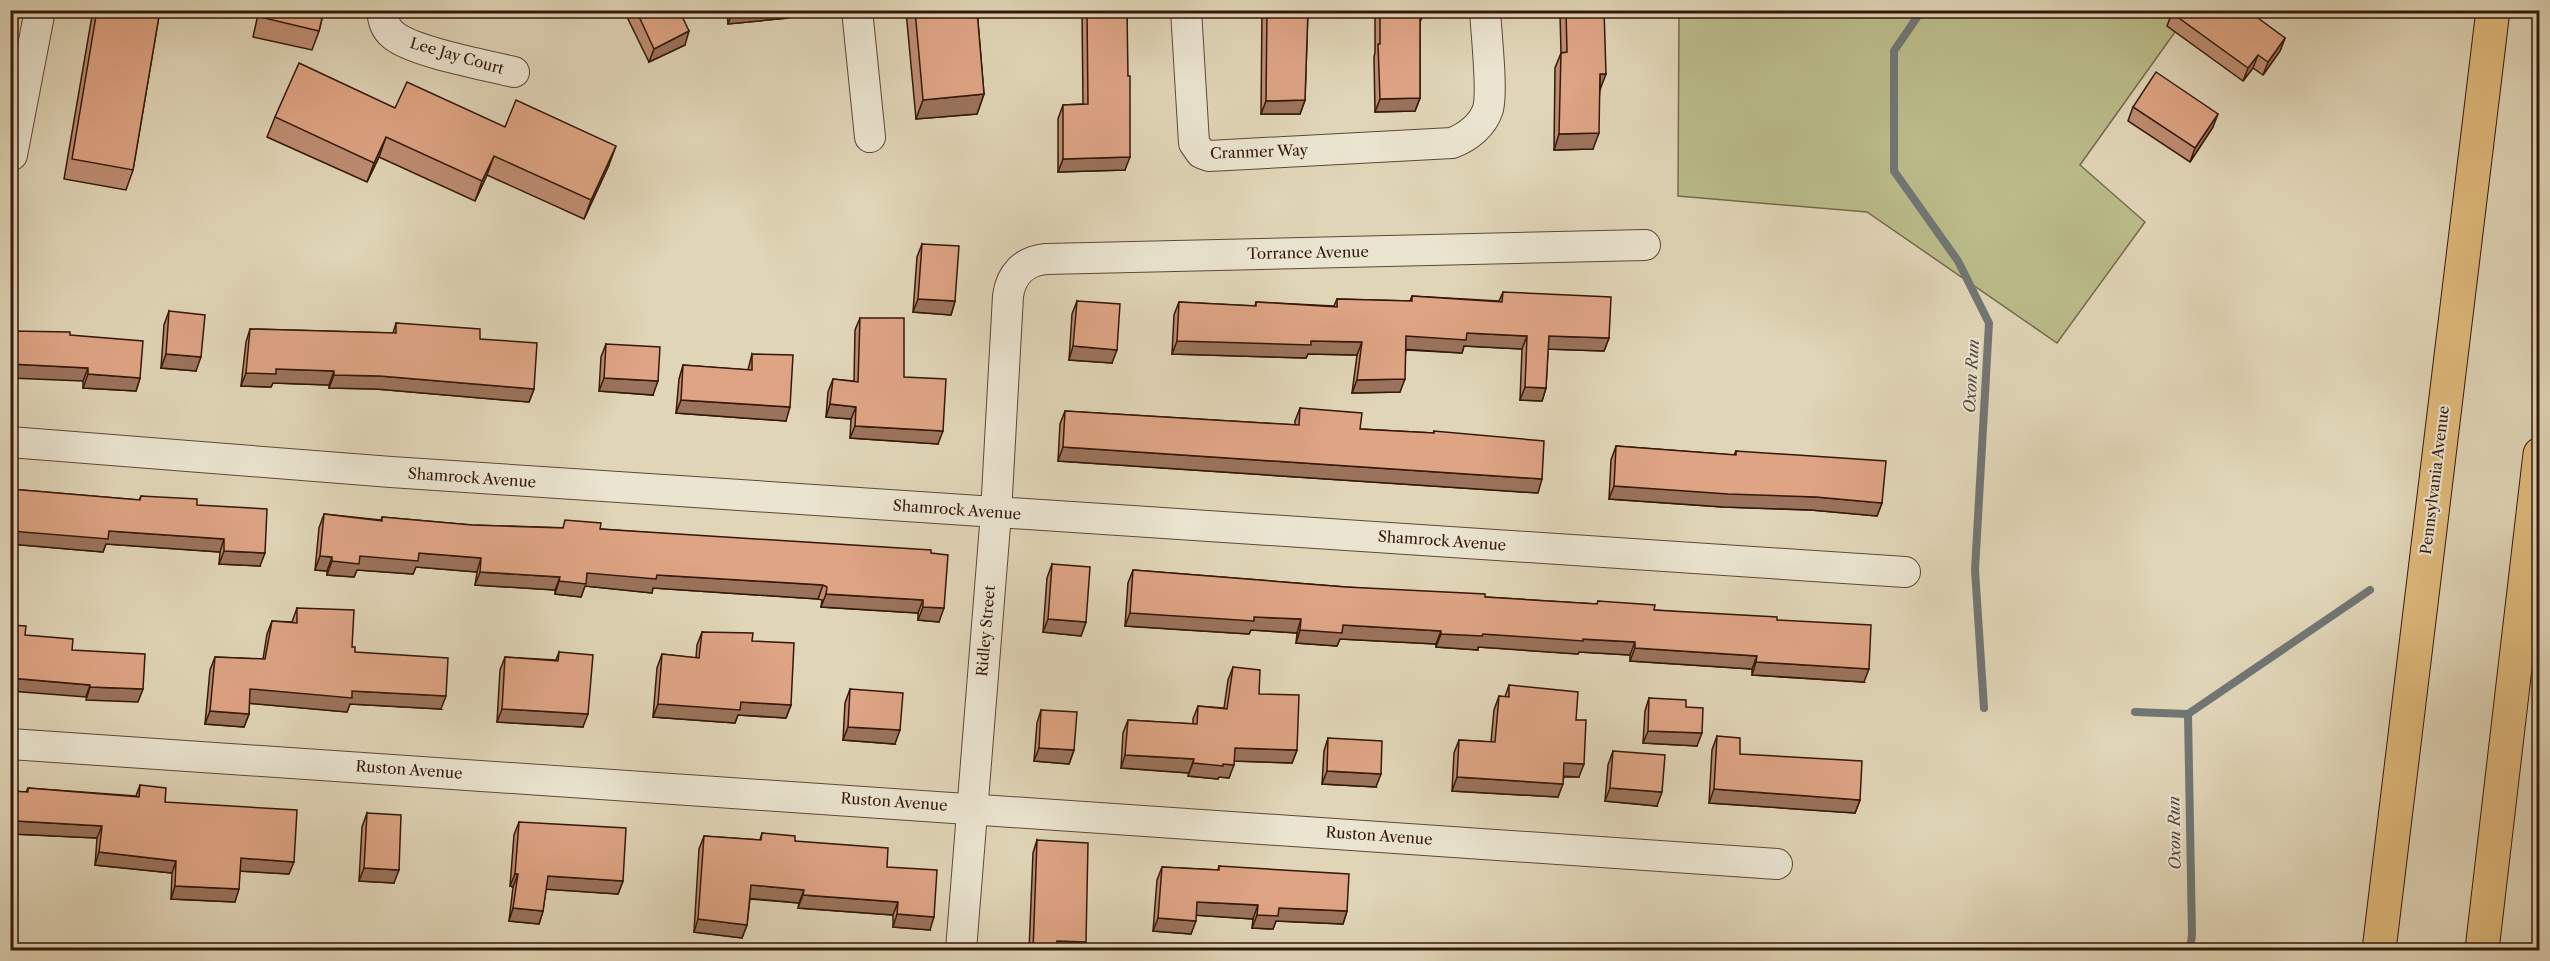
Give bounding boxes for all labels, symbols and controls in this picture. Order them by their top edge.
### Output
street label: Lee Jay Court [408,33,507,78]
street label: Cranmer Way [1210,140,1309,163]
street label: Torrance Avenue [1247,242,1369,263]
water label: Oxon Run [1959,339,1983,413]
street label: Pennsylvania Avenue [2416,404,2453,555]
street label: Shamrock Avenue [407,464,537,491]
street label: Shamrock Avenue [892,496,1022,523]
street label: Shamrock Avenue [1377,527,1507,554]
street label: Ridley Street [972,584,999,677]
street label: Ruston Avenue [355,756,463,783]
street label: Ruston Avenue [840,788,948,815]
water label: Oxon Run [2163,796,2185,870]
street label: Ruston Avenue [1325,822,1433,849]

